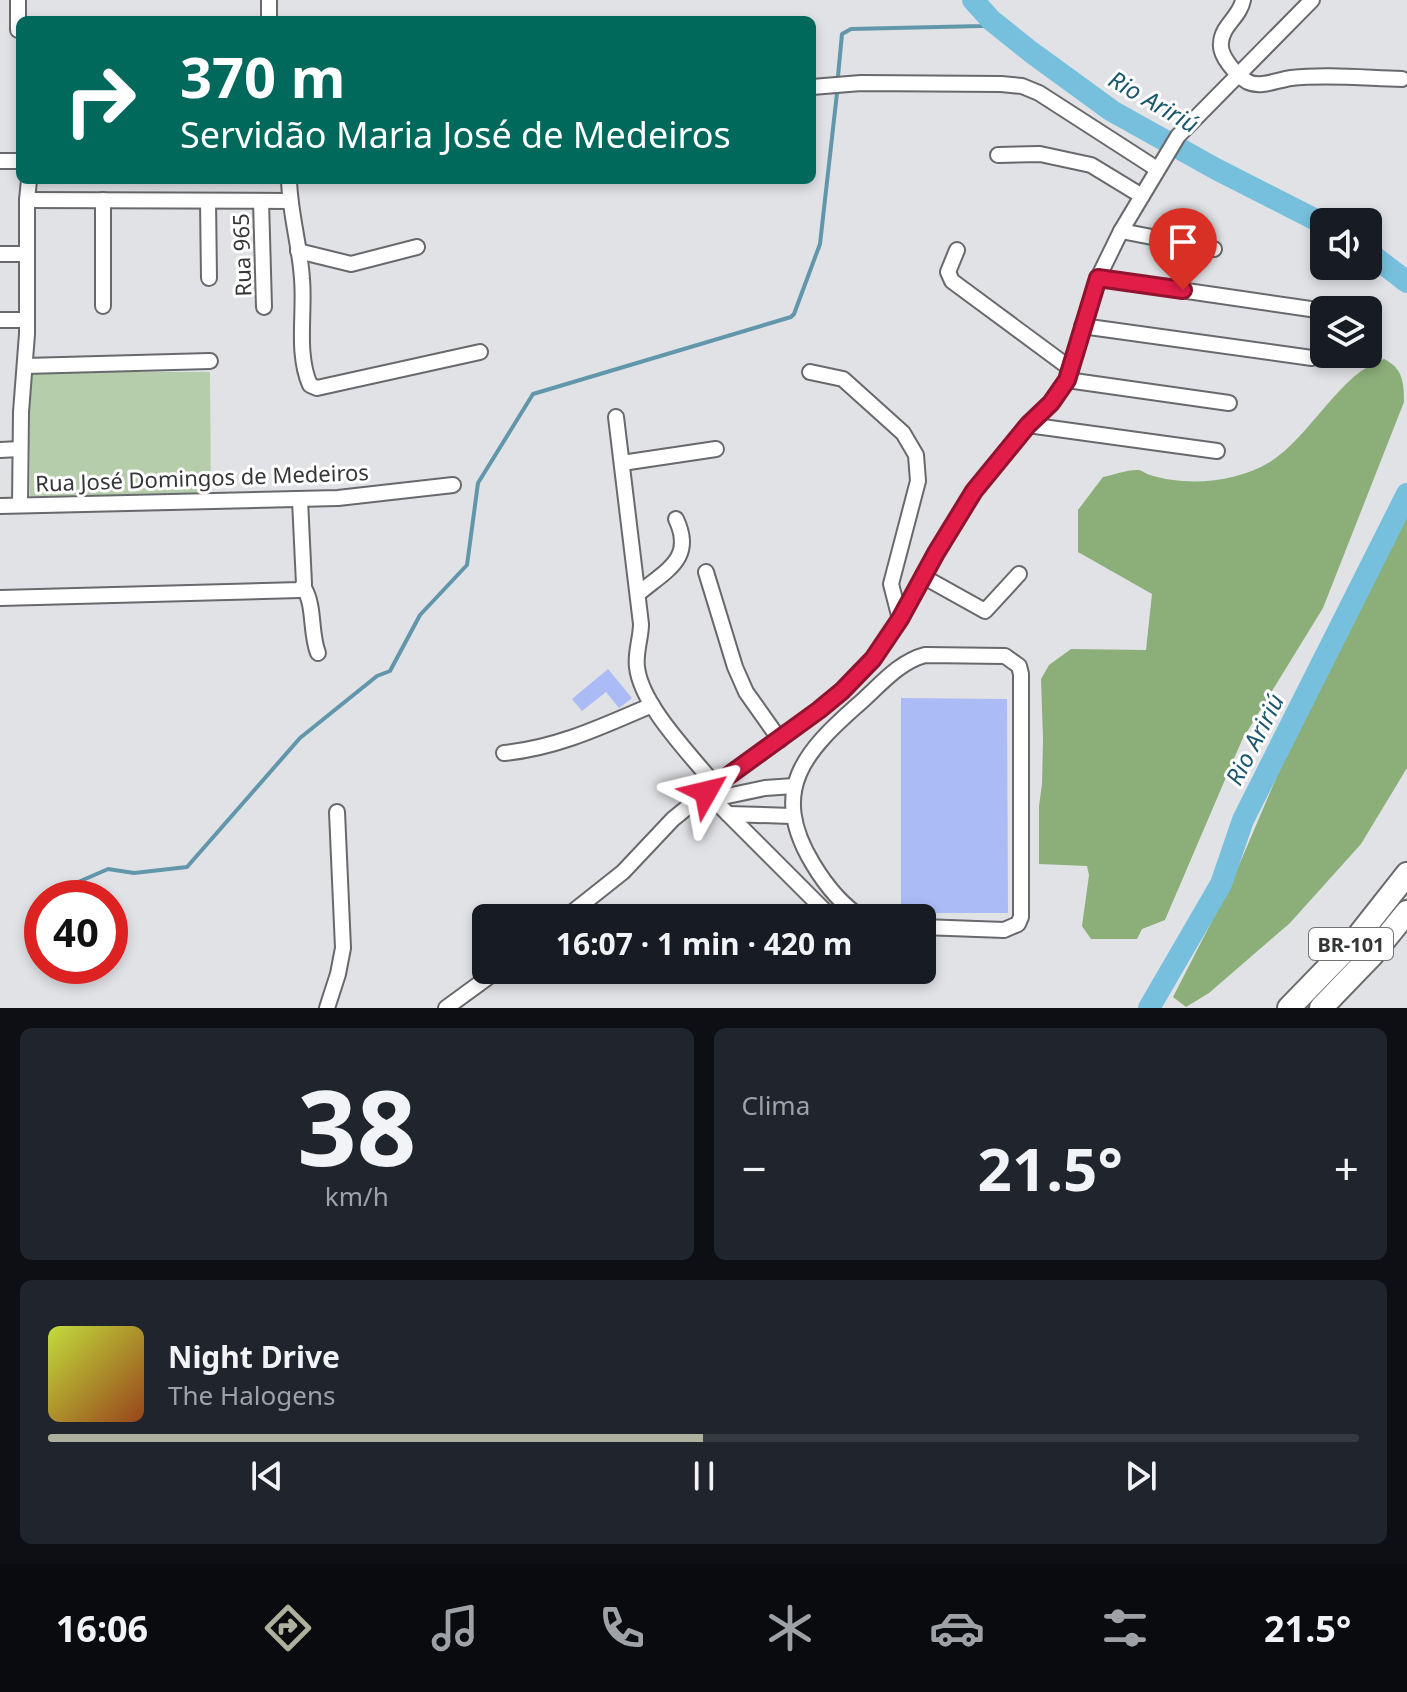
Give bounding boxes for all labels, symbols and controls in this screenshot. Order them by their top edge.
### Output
text: 370 m [180,38,345,114]
icon: right [48,48,152,152]
water label: Rio Aririú [1103,62,1205,140]
text: Servidão Maria José de Medeiros [180,110,731,159]
pin [1149,208,1217,290]
map controls [1310,208,1382,368]
button: sound [1310,208,1382,280]
street label: Rua 965 [225,213,257,297]
icon: arrive [1161,220,1205,264]
button: layers [1310,296,1382,368]
street label: Rua José Domingos de Medeiros [35,456,369,498]
water label: Rio Aririú [1217,688,1291,790]
position arrow [664,750,748,834]
speed limit sign: 40 [24,880,128,984]
text: 16:07 · 1 min · 420 m [556,923,852,964]
road number: BR-101 [1309,928,1393,960]
text: 38 [297,1055,416,1196]
text: Clima [742,1087,810,1123]
text: 21.5° [978,1127,1123,1209]
text: − [742,1138,767,1198]
text: + [1334,1138,1359,1198]
text: km/h [325,1178,389,1214]
text: Night Drive [168,1336,340,1377]
text: The Halogens [168,1377,335,1413]
icon: previous [245,1454,289,1498]
icon: pause [682,1454,726,1498]
icon: next [1119,1454,1163,1498]
icon: directions [260,1600,316,1656]
icon: music [427,1600,483,1656]
icon: phone [594,1600,650,1656]
icon: climate [762,1600,818,1656]
icon: car [929,1600,985,1656]
icon: filters [1097,1600,1153,1656]
text: 16:06 [56,1604,148,1653]
text: 21.5° [1264,1604,1351,1653]

